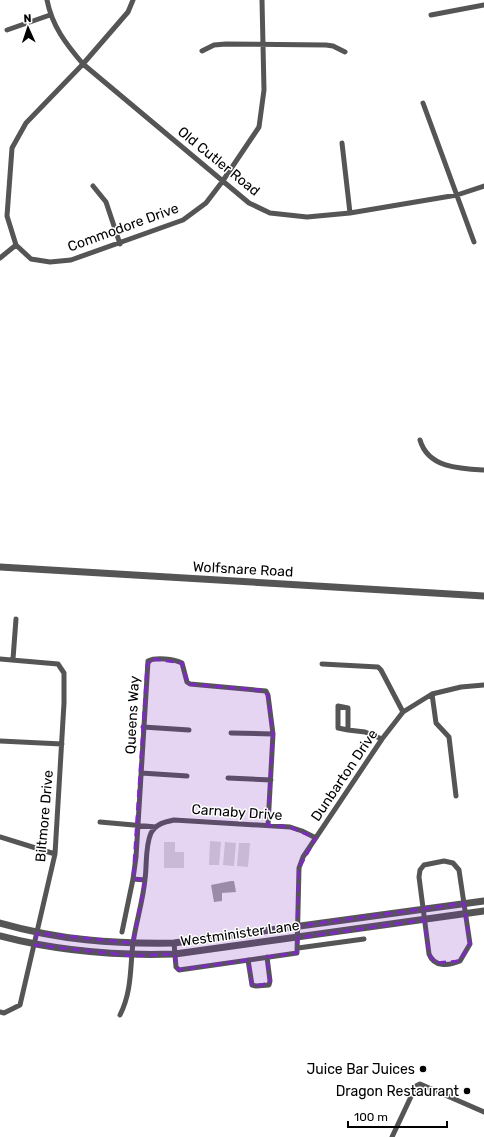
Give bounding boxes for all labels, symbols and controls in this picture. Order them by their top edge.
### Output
north arrow [8,8,48,48]
text: N [23,12,32,25]
street label: Old Cutler Road [174,123,263,200]
street label: Commodore Drive [65,199,181,255]
street label: Wolfsnare Road [192,558,294,581]
street label: Queens Way [122,675,143,755]
street label: Dunbarton Drive [307,726,381,824]
street label: Biltmore Drive [32,769,57,863]
street label: Carnaby Drive [191,801,283,824]
street label: Westminister Lane [180,917,301,950]
place label: Juice Bar Juices [307,1061,415,1078]
marker: Juice Bar Juices [418,1064,428,1074]
place label: Dragon Restaurant [336,1083,460,1100]
marker: Dragon Restaurant [462,1086,472,1096]
scale bar [348,1103,447,1129]
text: 100 m [354,1110,388,1124]

